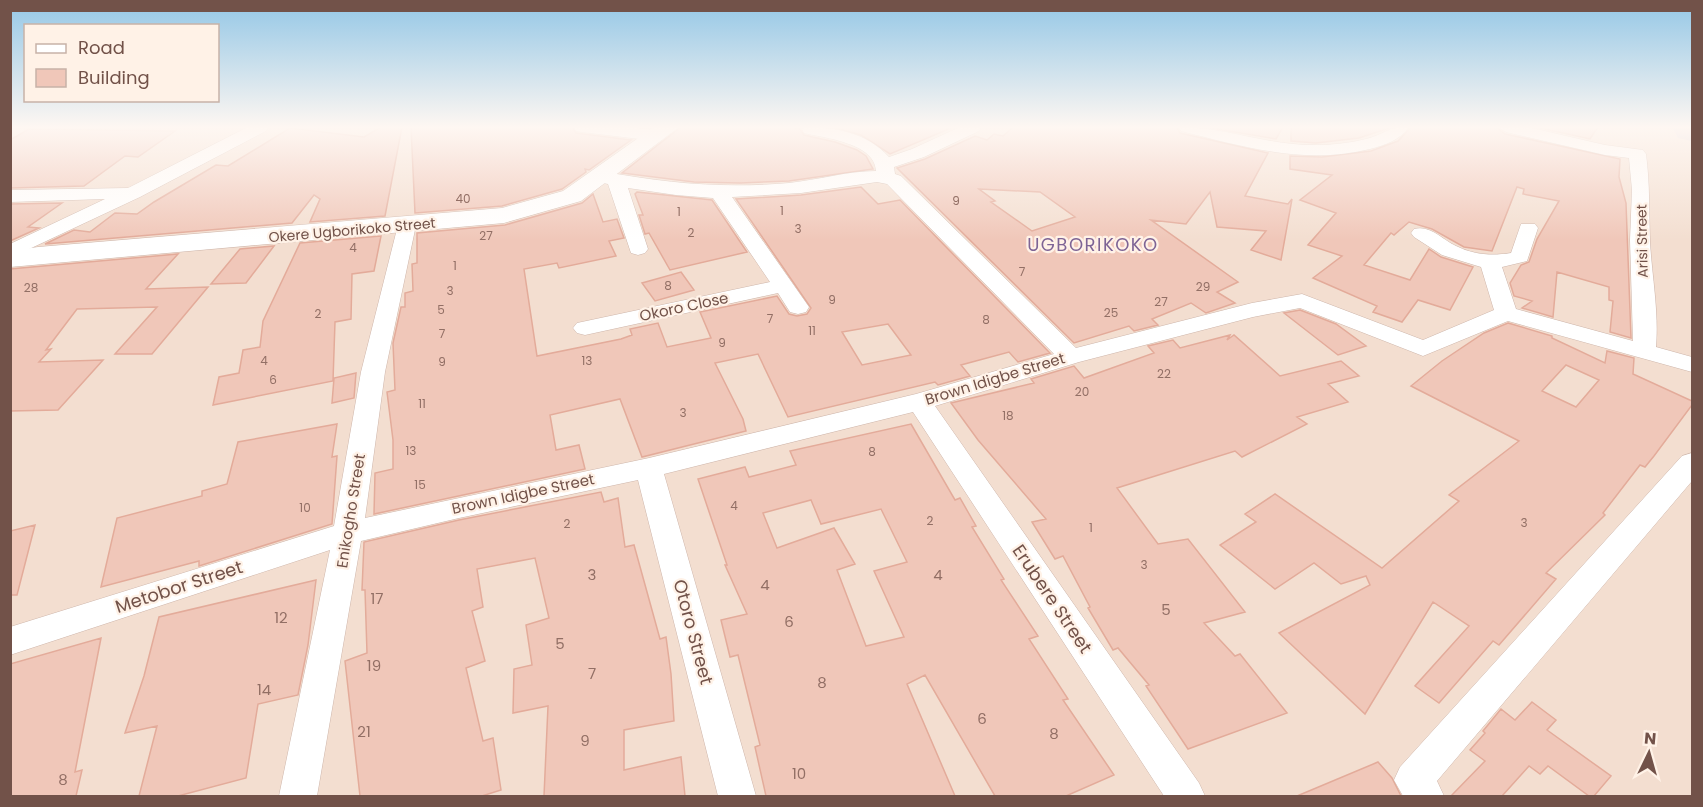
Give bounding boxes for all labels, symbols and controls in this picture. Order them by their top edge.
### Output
legend [24,24,219,102]
text: Road [78,35,125,60]
text: Building [78,65,150,90]
house number: 40 [455,190,471,207]
house number: 9 [952,192,960,209]
house number: 1 [780,202,784,219]
house number: 1 [677,203,681,220]
street label: Arisi Street [1631,204,1653,278]
street label: Okere Ugborikoko Street [268,213,436,247]
house number: 3 [794,220,802,237]
house number: 2 [688,224,695,241]
house number: 27 [479,227,493,244]
district label: UGBORIKOKO [1027,232,1159,257]
house number: 4 [349,239,357,256]
house number: 1 [453,257,457,274]
house number: 7 [1019,263,1026,280]
house number: 8 [664,277,672,294]
house number: 29 [1196,278,1210,295]
house number: 28 [24,279,38,296]
house number: 3 [446,282,454,299]
street label: Okoro Close [638,287,730,326]
house number: 9 [828,291,836,308]
house number: 27 [1154,293,1168,310]
house number: 5 [437,301,445,318]
house number: 25 [1104,304,1118,321]
house number: 2 [315,305,322,322]
house number: 7 [767,310,774,327]
house number: 8 [982,311,990,328]
house number: 11 [808,322,816,339]
house number: 7 [439,325,446,342]
house number: 9 [718,334,726,351]
street label: Brown Idigbe Street [922,347,1067,410]
house number: 4 [260,352,268,369]
house number: 13 [582,352,592,369]
house number: 9 [438,353,446,370]
house number: 22 [1157,365,1171,382]
house number: 6 [269,371,277,388]
house number: 20 [1075,383,1089,400]
house number: 11 [418,395,426,412]
house number: 3 [679,404,687,421]
house number: 18 [1002,407,1014,424]
house number: 13 [406,442,416,459]
house number: 8 [868,443,876,460]
street label: Enikogho Street [331,452,370,570]
street label: Brown Idigbe Street [450,468,596,519]
house number: 15 [414,476,426,493]
house number: 4 [730,497,738,514]
house number: 10 [299,499,311,516]
house number: 2 [927,512,934,529]
house number: 3 [1520,514,1528,531]
house number: 2 [564,515,571,532]
house number: 1 [1089,519,1093,536]
street label: Erubere Street [1007,539,1098,658]
street label: Metobor Street [112,554,246,619]
house number: 3 [1140,556,1148,573]
house number: 3 [588,564,596,585]
house number: 4 [933,564,943,585]
house number: 4 [760,574,770,595]
street label: Otoro Street [667,576,720,687]
house number: 17 [371,588,384,609]
house number: 5 [1161,599,1171,620]
house number: 12 [274,607,288,628]
house number: 6 [784,611,794,632]
house number: 5 [555,633,565,654]
house number: 19 [367,655,381,676]
house number: 7 [588,663,596,684]
house number: 8 [817,672,827,693]
house number: 14 [257,679,271,700]
house number: 6 [977,708,987,729]
house number: 21 [357,721,371,742]
house number: 8 [1049,723,1059,744]
north arrow [1619,723,1679,783]
text: N [1643,727,1657,751]
house number: 9 [580,730,590,751]
house number: 10 [792,763,806,784]
house number: 8 [58,769,68,790]

